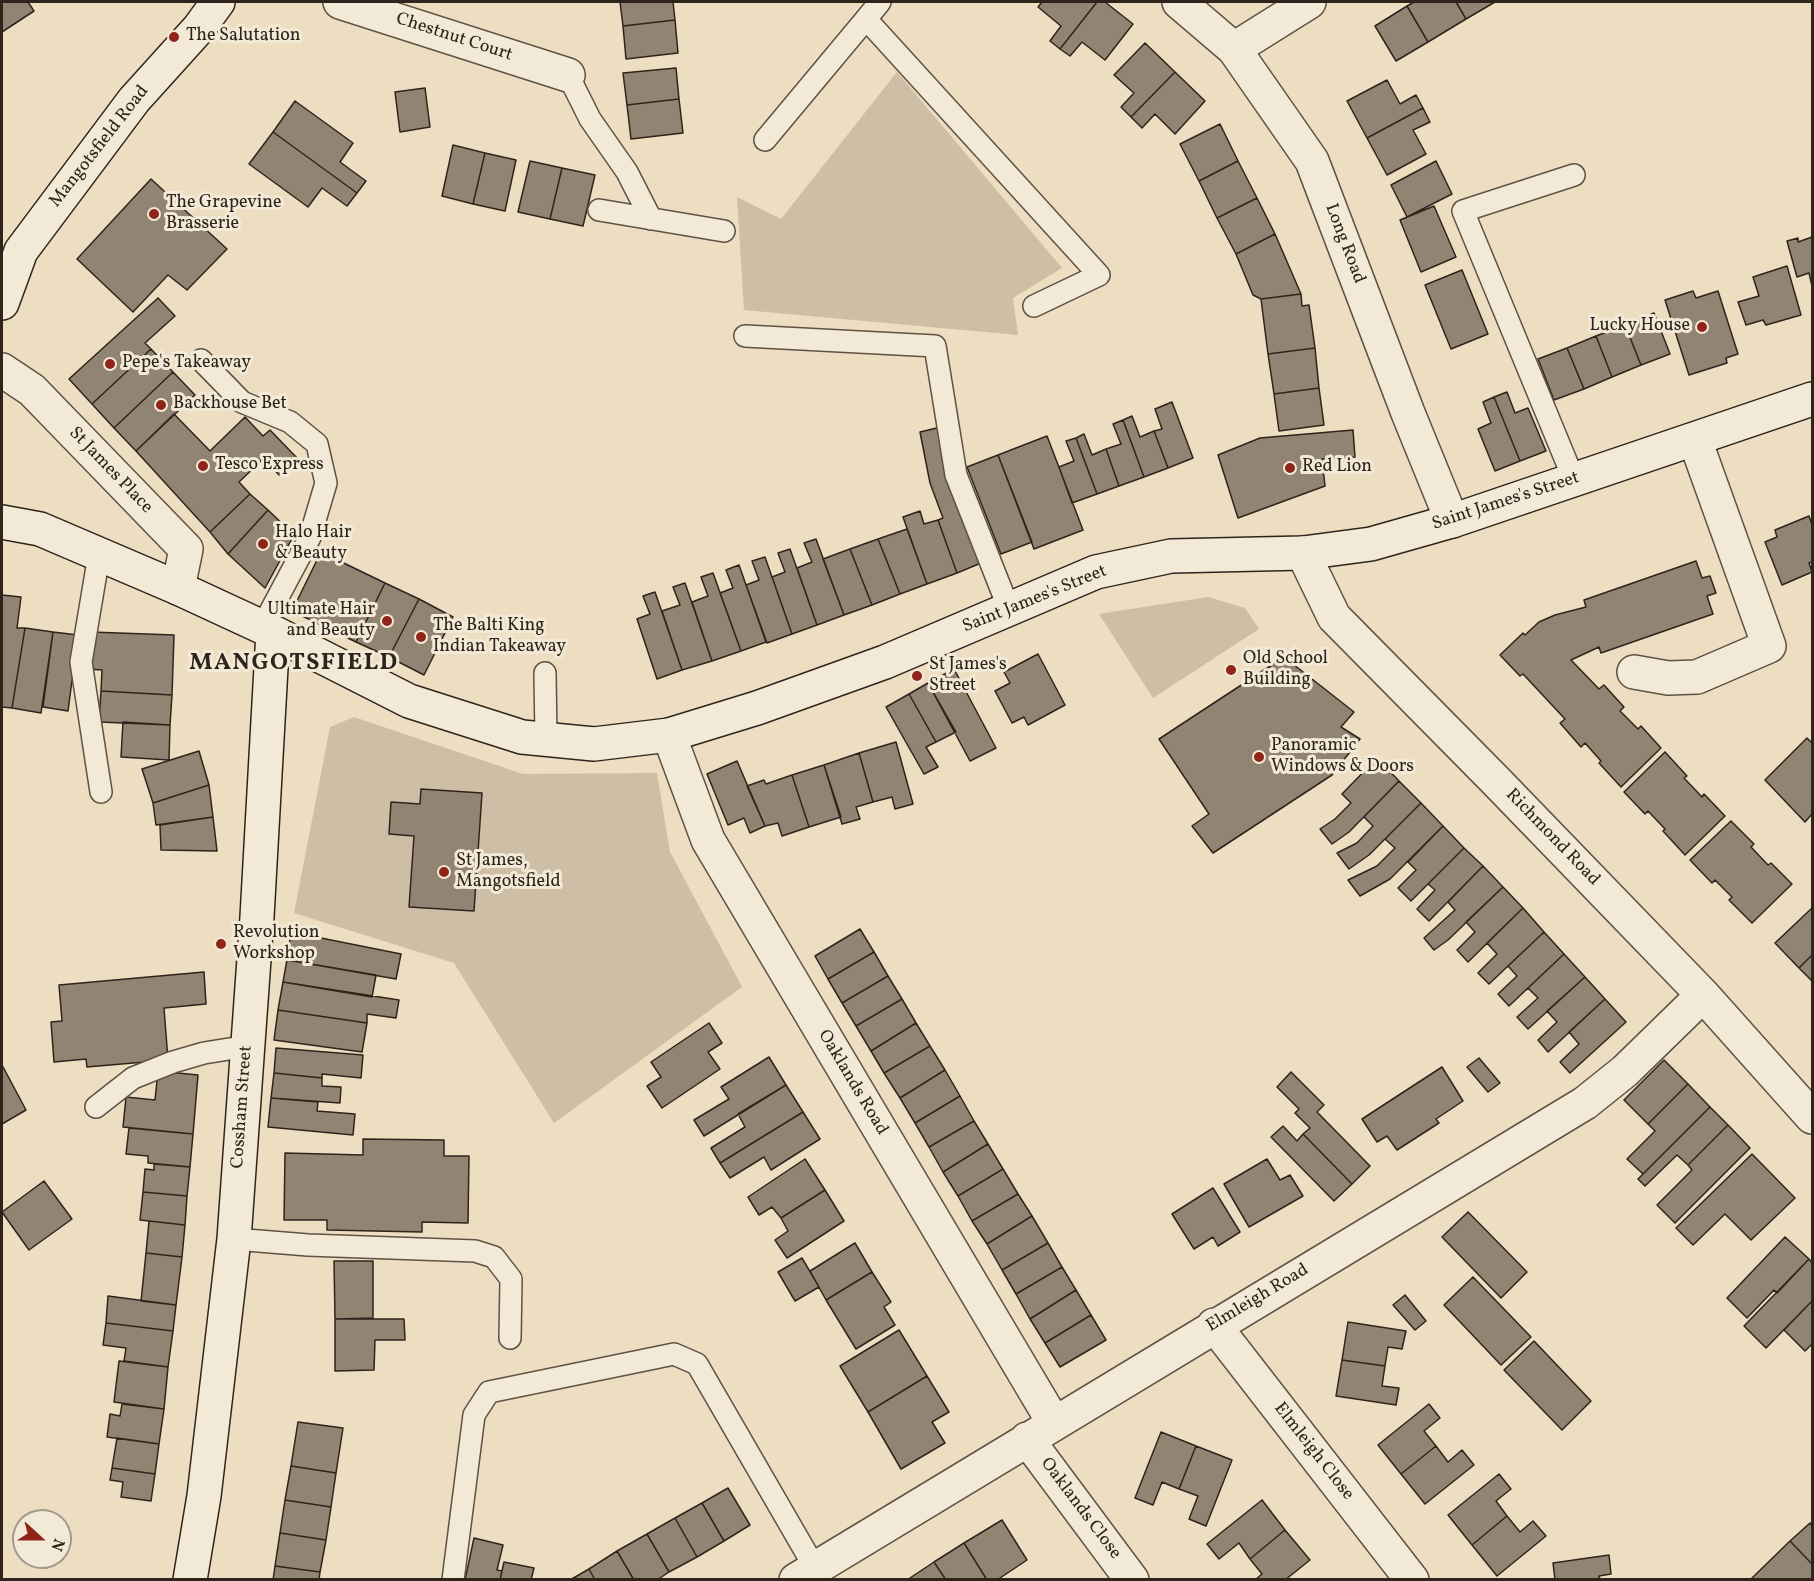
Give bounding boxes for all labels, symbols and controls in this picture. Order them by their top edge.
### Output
street label: Chestnut Court [393,9,515,67]
place label: The Salutation [186,26,301,48]
marker: The Salutation [167,30,181,44]
street label: Mangotsfield Road [46,82,154,212]
place label: The Grapevine Brasserie [166,193,282,236]
street label: Long Road [1319,201,1369,287]
marker: The Grapevine Brasserie [147,207,161,221]
place label: Lucky House [1590,316,1690,338]
marker: Lucky House [1695,320,1709,334]
place label: Pepe's Takeaway [122,353,251,375]
marker: Pepe's Takeaway [103,357,117,371]
place label: Backhouse Bet [173,394,287,416]
marker: Backhouse Bet [154,398,168,412]
street label: St James Place [63,423,157,519]
place label: Tesco Express [215,455,324,477]
place label: Red Lion [1302,457,1372,479]
marker: Tesco Express [196,459,210,473]
marker: Red Lion [1283,461,1297,475]
street label: Saint James's Street [1430,468,1582,536]
place label: Halo Hair & Beauty [275,523,352,566]
marker: Halo Hair & Beauty [256,537,270,551]
street label: Saint James's Street [960,561,1110,639]
place label: Ultimate Hair and Beauty [267,600,375,642]
marker: Ultimate Hair and Beauty [380,614,394,628]
place label: The Balti King Indian Takeaway [433,616,566,658]
marker: The Balti King Indian Takeaway [414,630,428,644]
place label: Old School Building [1243,649,1328,692]
district label: MANGOTSFIELD [189,651,399,679]
place label: St James's Street [929,655,1007,698]
marker: Old School Building [1224,663,1238,677]
marker: St James's Street [910,669,924,683]
place label: Panoramic Windows & Doors [1271,736,1414,778]
marker: Panoramic Windows & Doors [1252,750,1266,764]
street label: Richmond Road [1500,785,1604,891]
place label: St James, Mangotsfield [456,851,561,894]
marker: St James, Mangotsfield [437,865,451,879]
place label: Revolution Workshop [233,923,320,966]
marker: Revolution Workshop [214,937,228,951]
street label: Oaklands Road [812,1026,892,1140]
street label: Cossham Street [228,1045,258,1169]
street label: Elmleigh Road [1203,1260,1313,1338]
street label: Elmleigh Close [1268,1399,1358,1505]
street label: Oaklands Close [1035,1454,1125,1564]
north arrow [12,1509,72,1569]
text: N [45,1535,69,1554]

